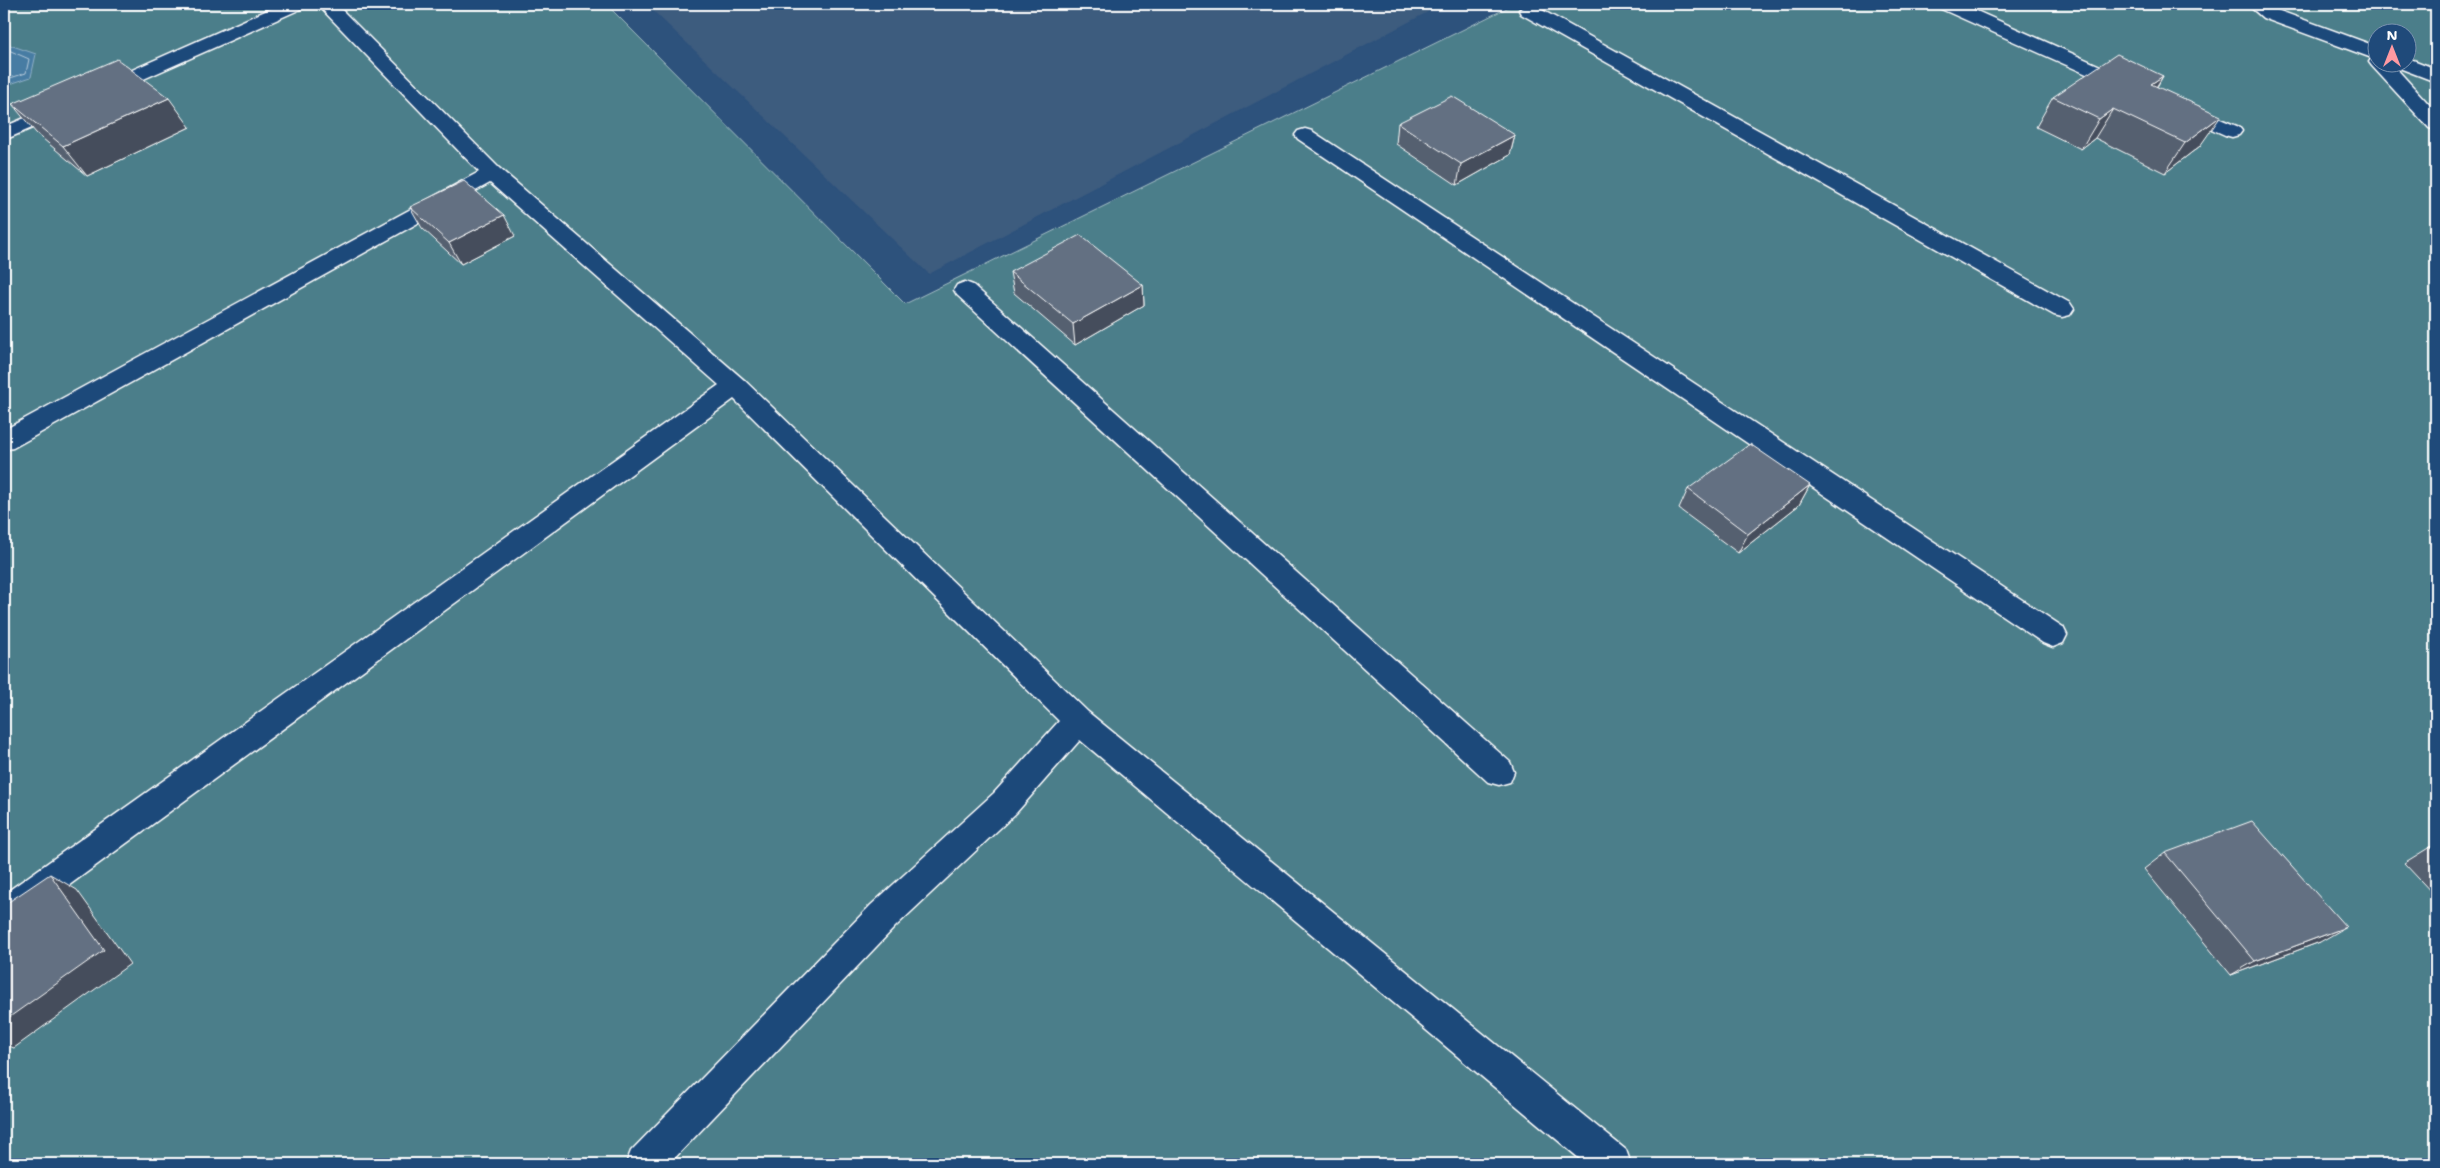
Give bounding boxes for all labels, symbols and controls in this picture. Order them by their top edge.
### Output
north arrow [2368,22,2418,72]
text: N [2386,26,2398,44]

